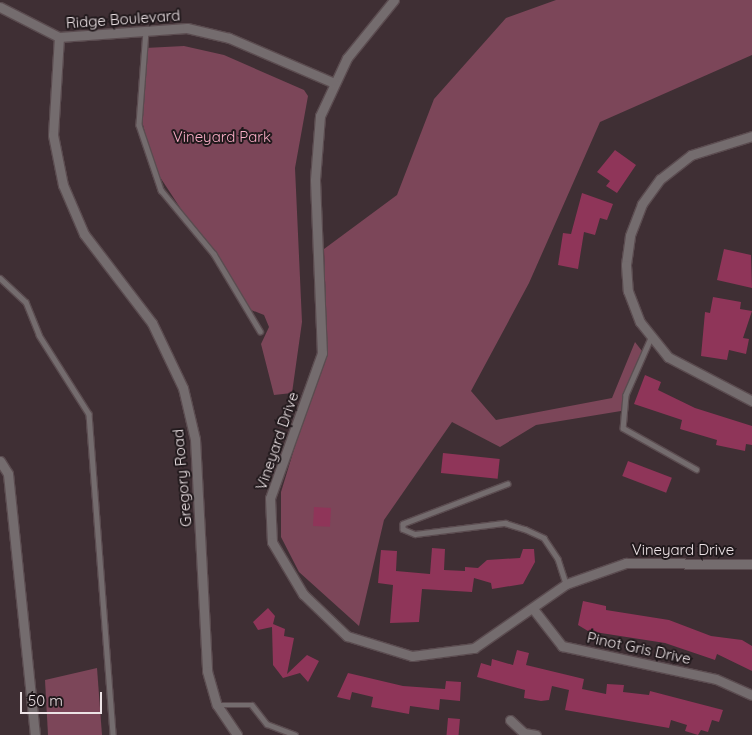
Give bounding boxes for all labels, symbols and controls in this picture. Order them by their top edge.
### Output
street label: Ridge Boulevard [65,6,181,32]
park label: Vineyard Park [173,128,271,146]
street label: Vineyard Drive [252,390,302,492]
street label: Gregory Road [169,428,195,528]
street label: Vineyard Drive [632,541,734,559]
street label: Pinot Gris Drive [585,628,693,668]
scale bar [22,682,105,714]
text: 50 m [28,691,63,710]

